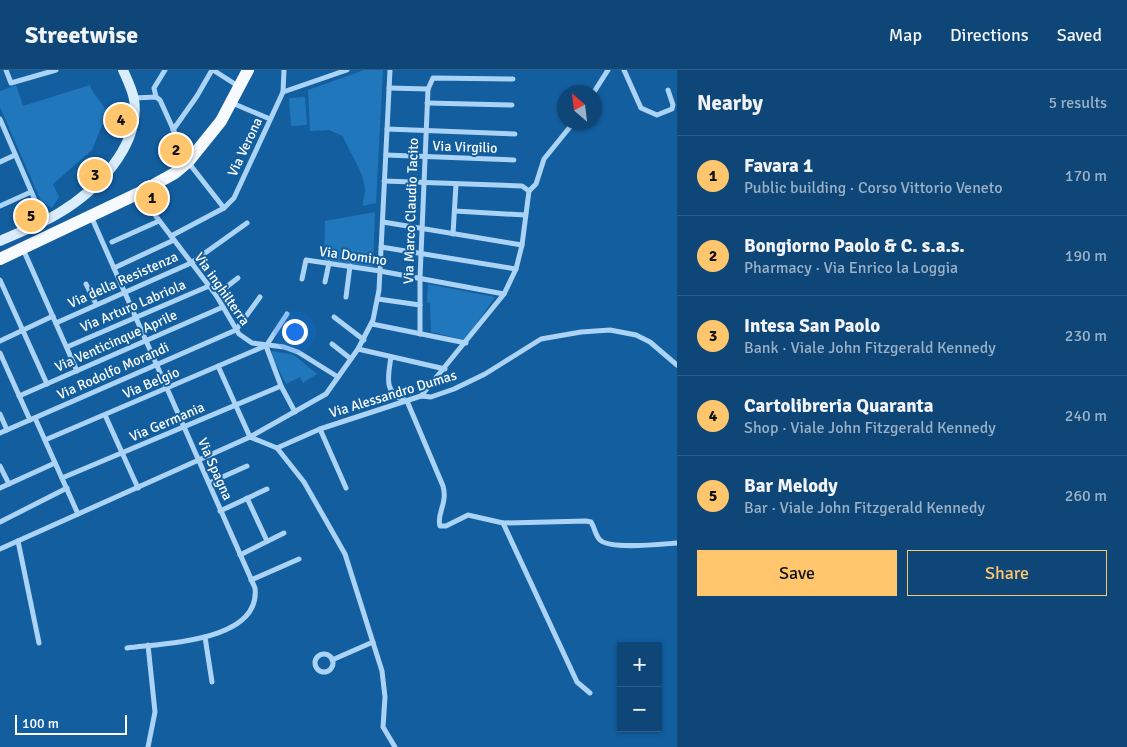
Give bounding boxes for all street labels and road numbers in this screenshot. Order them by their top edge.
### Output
street label: Via Verona [224,115,266,179]
street label: Via Virgilio [432,137,498,157]
street label: Via Marco Claudio Tacito [400,138,422,284]
street label: Via Domino [318,243,388,269]
street label: Via della Resistenza [65,248,181,312]
street label: Via inghilterra [191,249,253,329]
street label: Via Arturo Labriola [78,276,188,336]
street label: Via Venticinque Aprile [52,306,180,376]
street label: Via Rodolfo Morandi [54,339,172,403]
street label: Via Belgio [120,363,182,403]
street label: Via Alessandro Dumas [327,367,459,421]
street label: Via Germania [127,399,207,445]
street label: Via Spagna [194,435,236,503]

